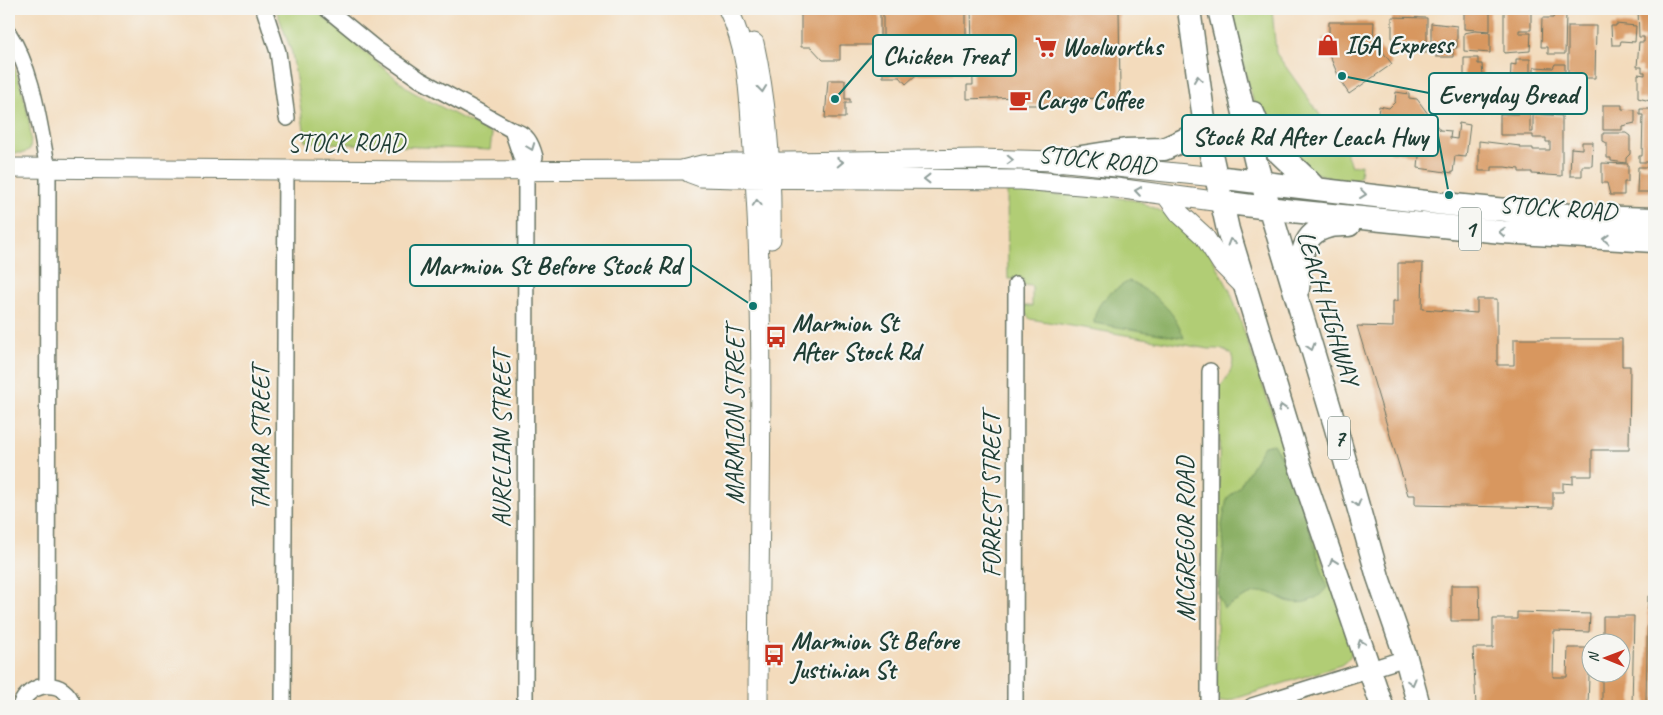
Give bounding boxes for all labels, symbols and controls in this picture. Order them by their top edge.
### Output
place label: IGA Express [1345,29,1455,61]
place label: Woolworths [1062,31,1164,63]
shop icon: IGA Express [1315,32,1341,58]
supermarket icon: Woolworths [1033,34,1059,60]
callout: Chicken Treat [873,35,1016,76]
text: Chicken Treat [883,39,1012,72]
callout: Everyday Bread [1429,73,1587,114]
one-way arrow [1193,75,1204,83]
text: Everyday Bread [1438,78,1582,111]
place label: Cargo Coffee [1036,84,1144,116]
one-way arrow [756,86,767,94]
cafe icon: Cargo Coffee [1007,87,1033,113]
callout: Stock Rd After Leach Hwy [1182,115,1438,156]
text: Stock Rd After Leach Hwy [1192,120,1431,153]
street label: STOCK ROAD [287,127,407,159]
street label: STOCK ROAD [1037,138,1160,182]
one-way arrow [525,142,535,151]
one-way arrow [1006,154,1014,165]
one-way arrow [837,157,845,167]
one-way arrow [923,174,930,184]
one-way arrow [1134,186,1142,197]
street label: STOCK ROAD [1498,188,1620,228]
one-way arrow [1359,189,1367,199]
one-way arrow [752,198,763,206]
road number: 1 [1459,208,1481,250]
street label: LEACH HIGHWAY [1289,227,1368,392]
one-way arrow [1497,227,1505,238]
one-way arrow [1601,234,1609,245]
one-way arrow [1227,239,1237,247]
callout: Marmion St Before Stock Rd [410,245,691,286]
text: Marmion St Before Stock Rd [420,249,685,282]
place label: Marmion St After Stock Rd [792,307,925,368]
street label: MARMION STREET [719,319,751,504]
bus stop icon: Marmion St After Stock Rd [763,324,789,350]
one-way arrow [1306,342,1316,351]
street label: AURELIAN STREET [486,345,518,527]
street label: TAMAR STREET [245,360,277,510]
one-way arrow [1277,404,1287,412]
street label: FORREST STREET [976,406,1008,578]
road number: 7 [1328,416,1350,459]
street label: MCGREGOR ROAD [1170,455,1202,621]
one-way arrow [1351,499,1361,507]
one-way arrow [1329,558,1339,566]
place label: Marmion St Before Justinian St [789,625,960,686]
north arrow [1580,632,1630,682]
one-way arrow [1357,640,1367,648]
bus stop icon: Marmion St Before Justinian St [761,642,787,668]
text: N [1585,651,1602,662]
one-way arrow [1407,677,1417,686]

